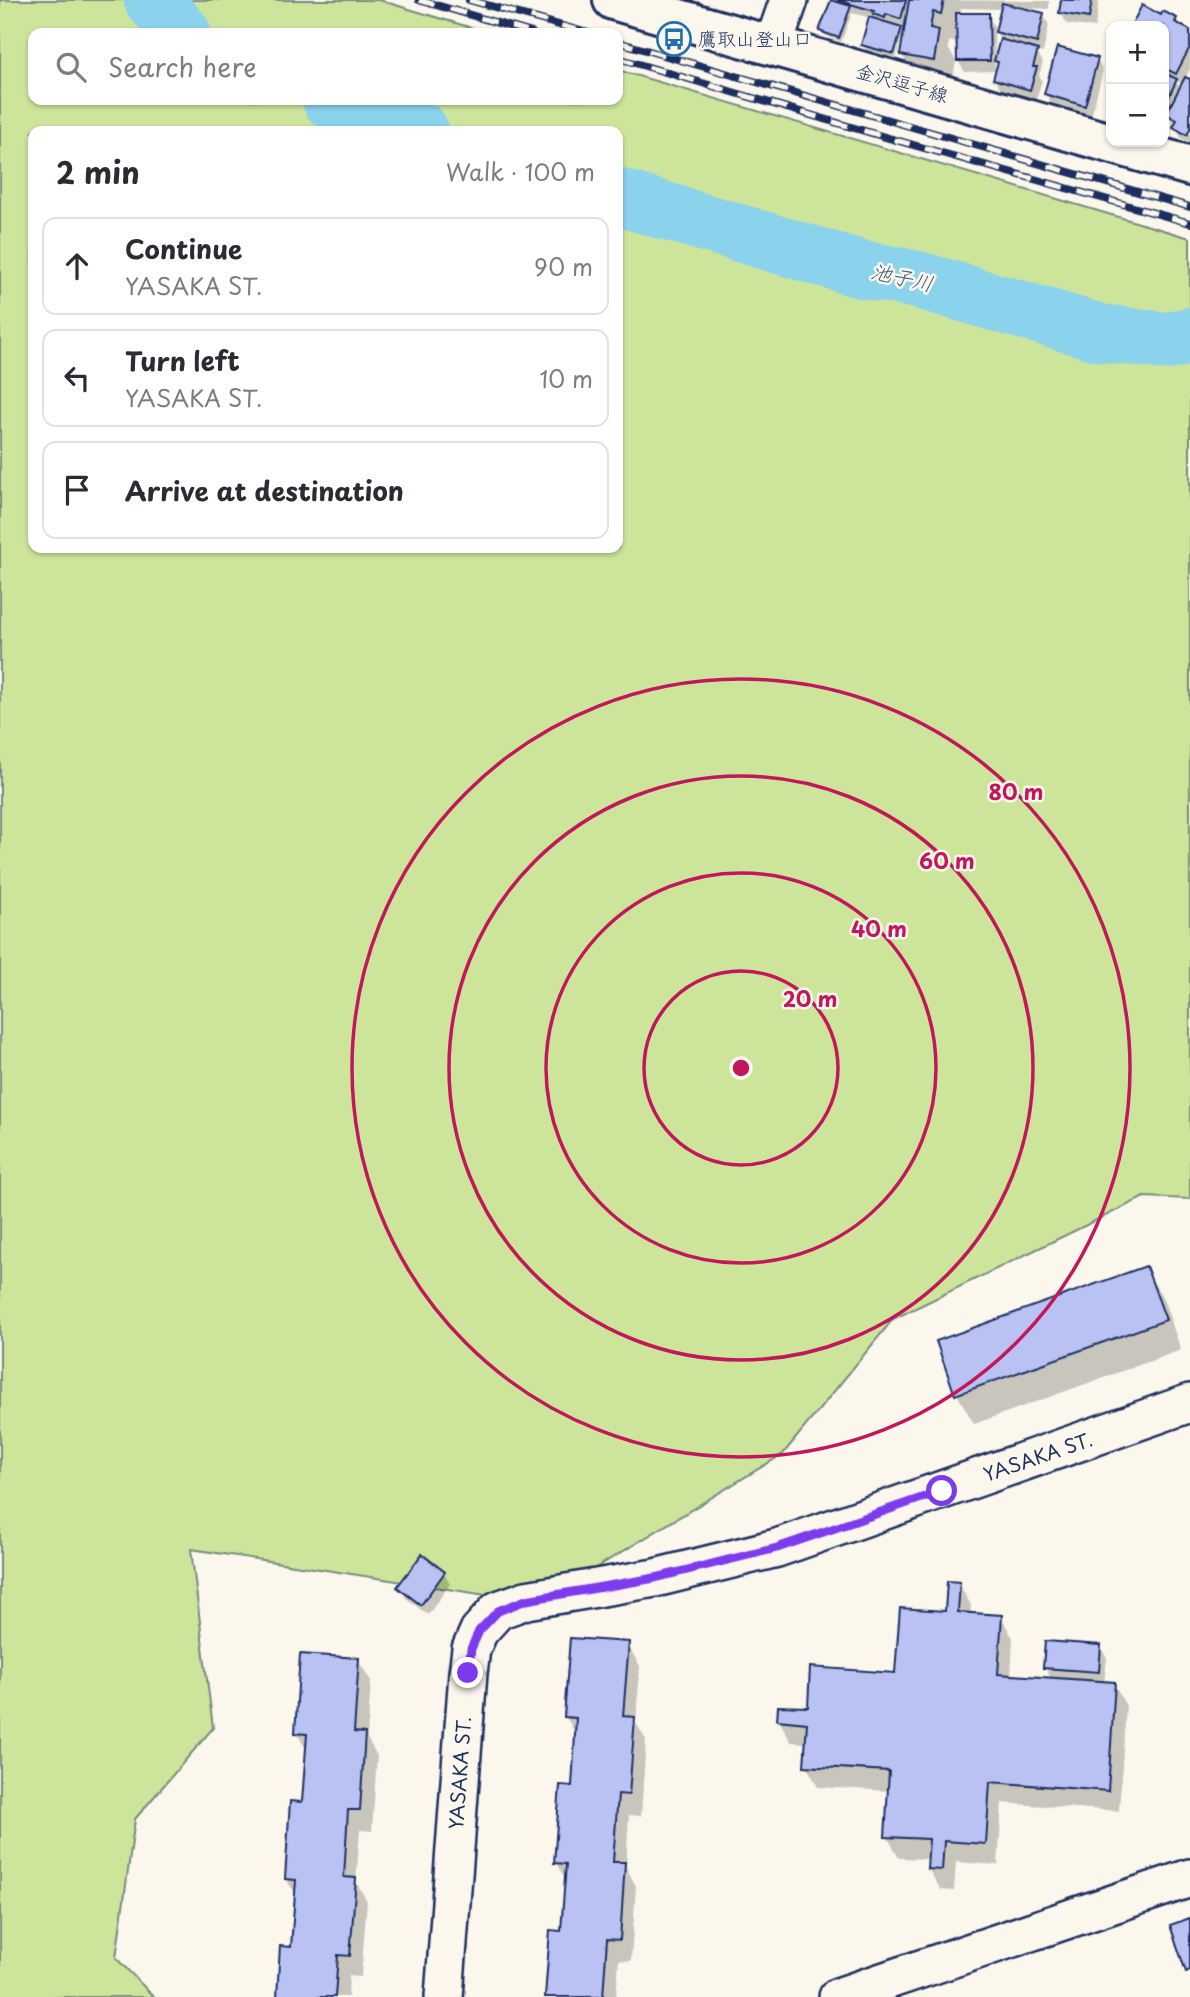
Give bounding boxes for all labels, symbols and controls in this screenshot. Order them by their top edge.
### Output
bus stop icon: 鷹取山登山口 [655,20,693,58]
map controls [1106,21,1169,147]
button: + [1106,21,1169,84]
place label: 鷹取山登山口 [698,24,812,52]
search box [28,28,623,105]
text: Search here [108,47,257,86]
icon: search [52,48,90,86]
street label: 金沢逗子線 [853,55,952,109]
button: − [1106,84,1169,147]
text: 2 min [56,149,140,194]
text: Walk · 100 m [446,154,595,189]
text: Continue [125,229,242,268]
icon: ahead [58,247,96,285]
text: 90 m [534,249,593,284]
water label: 池子川 [868,253,937,299]
text: YASAKA ST. [125,268,262,303]
text: Turn left [125,341,240,380]
icon: left [58,359,96,397]
text: 10 m [539,361,593,396]
text: YASAKA ST. [125,380,262,415]
icon: arrive [58,471,96,509]
text: Arrive at destination [125,471,404,510]
text: 80 m [989,775,1043,807]
text: 60 m [919,844,975,876]
text: 40 m [851,912,907,944]
text: 20 m [783,982,837,1014]
centre of rings [729,1056,753,1080]
street label: YASAKA ST. [979,1424,1096,1488]
route start [926,1475,957,1506]
route end [452,1657,483,1688]
street label: YASAKA ST. [441,1715,477,1831]

